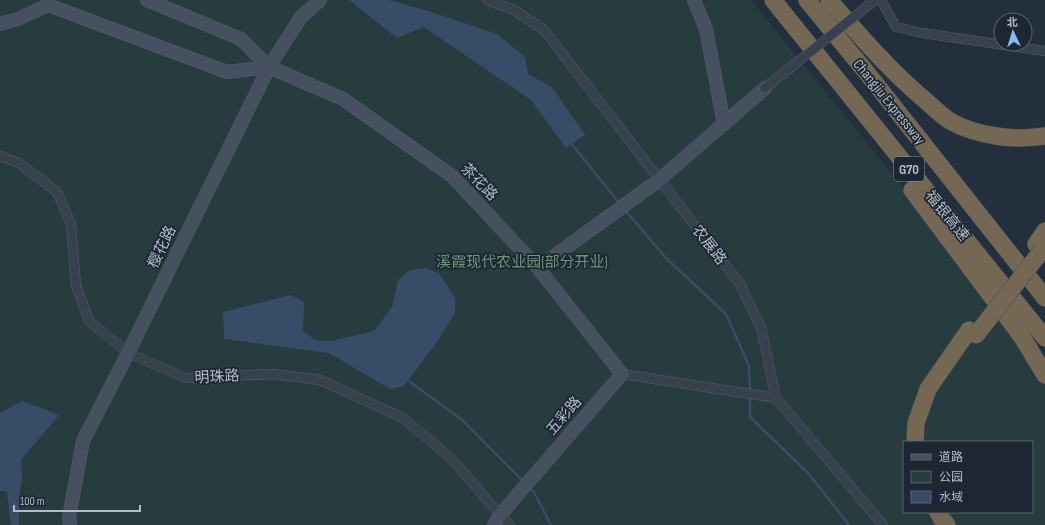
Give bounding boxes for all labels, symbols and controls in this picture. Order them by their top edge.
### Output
north arrow [993,12,1033,52]
text: 北 [1006,16,1018,29]
street label: Changjiu Expressway [849,55,929,149]
road number: G70 [894,157,924,181]
street label: 茶花路 [457,159,501,205]
street label: 福银高速 [921,187,973,245]
street label: 农展路 [688,221,730,269]
street label: 樱花路 [144,223,180,271]
park label: 溪霞现代农业园(部分开业) [436,253,608,272]
street label: 明珠路 [194,366,240,388]
street label: 五彩路 [542,393,586,439]
legend [903,441,1033,513]
text: 道路 [939,450,963,465]
text: 公园 [939,470,963,485]
scale bar [14,487,140,513]
text: 水域 [939,490,963,505]
text: 100 m [20,494,45,509]

